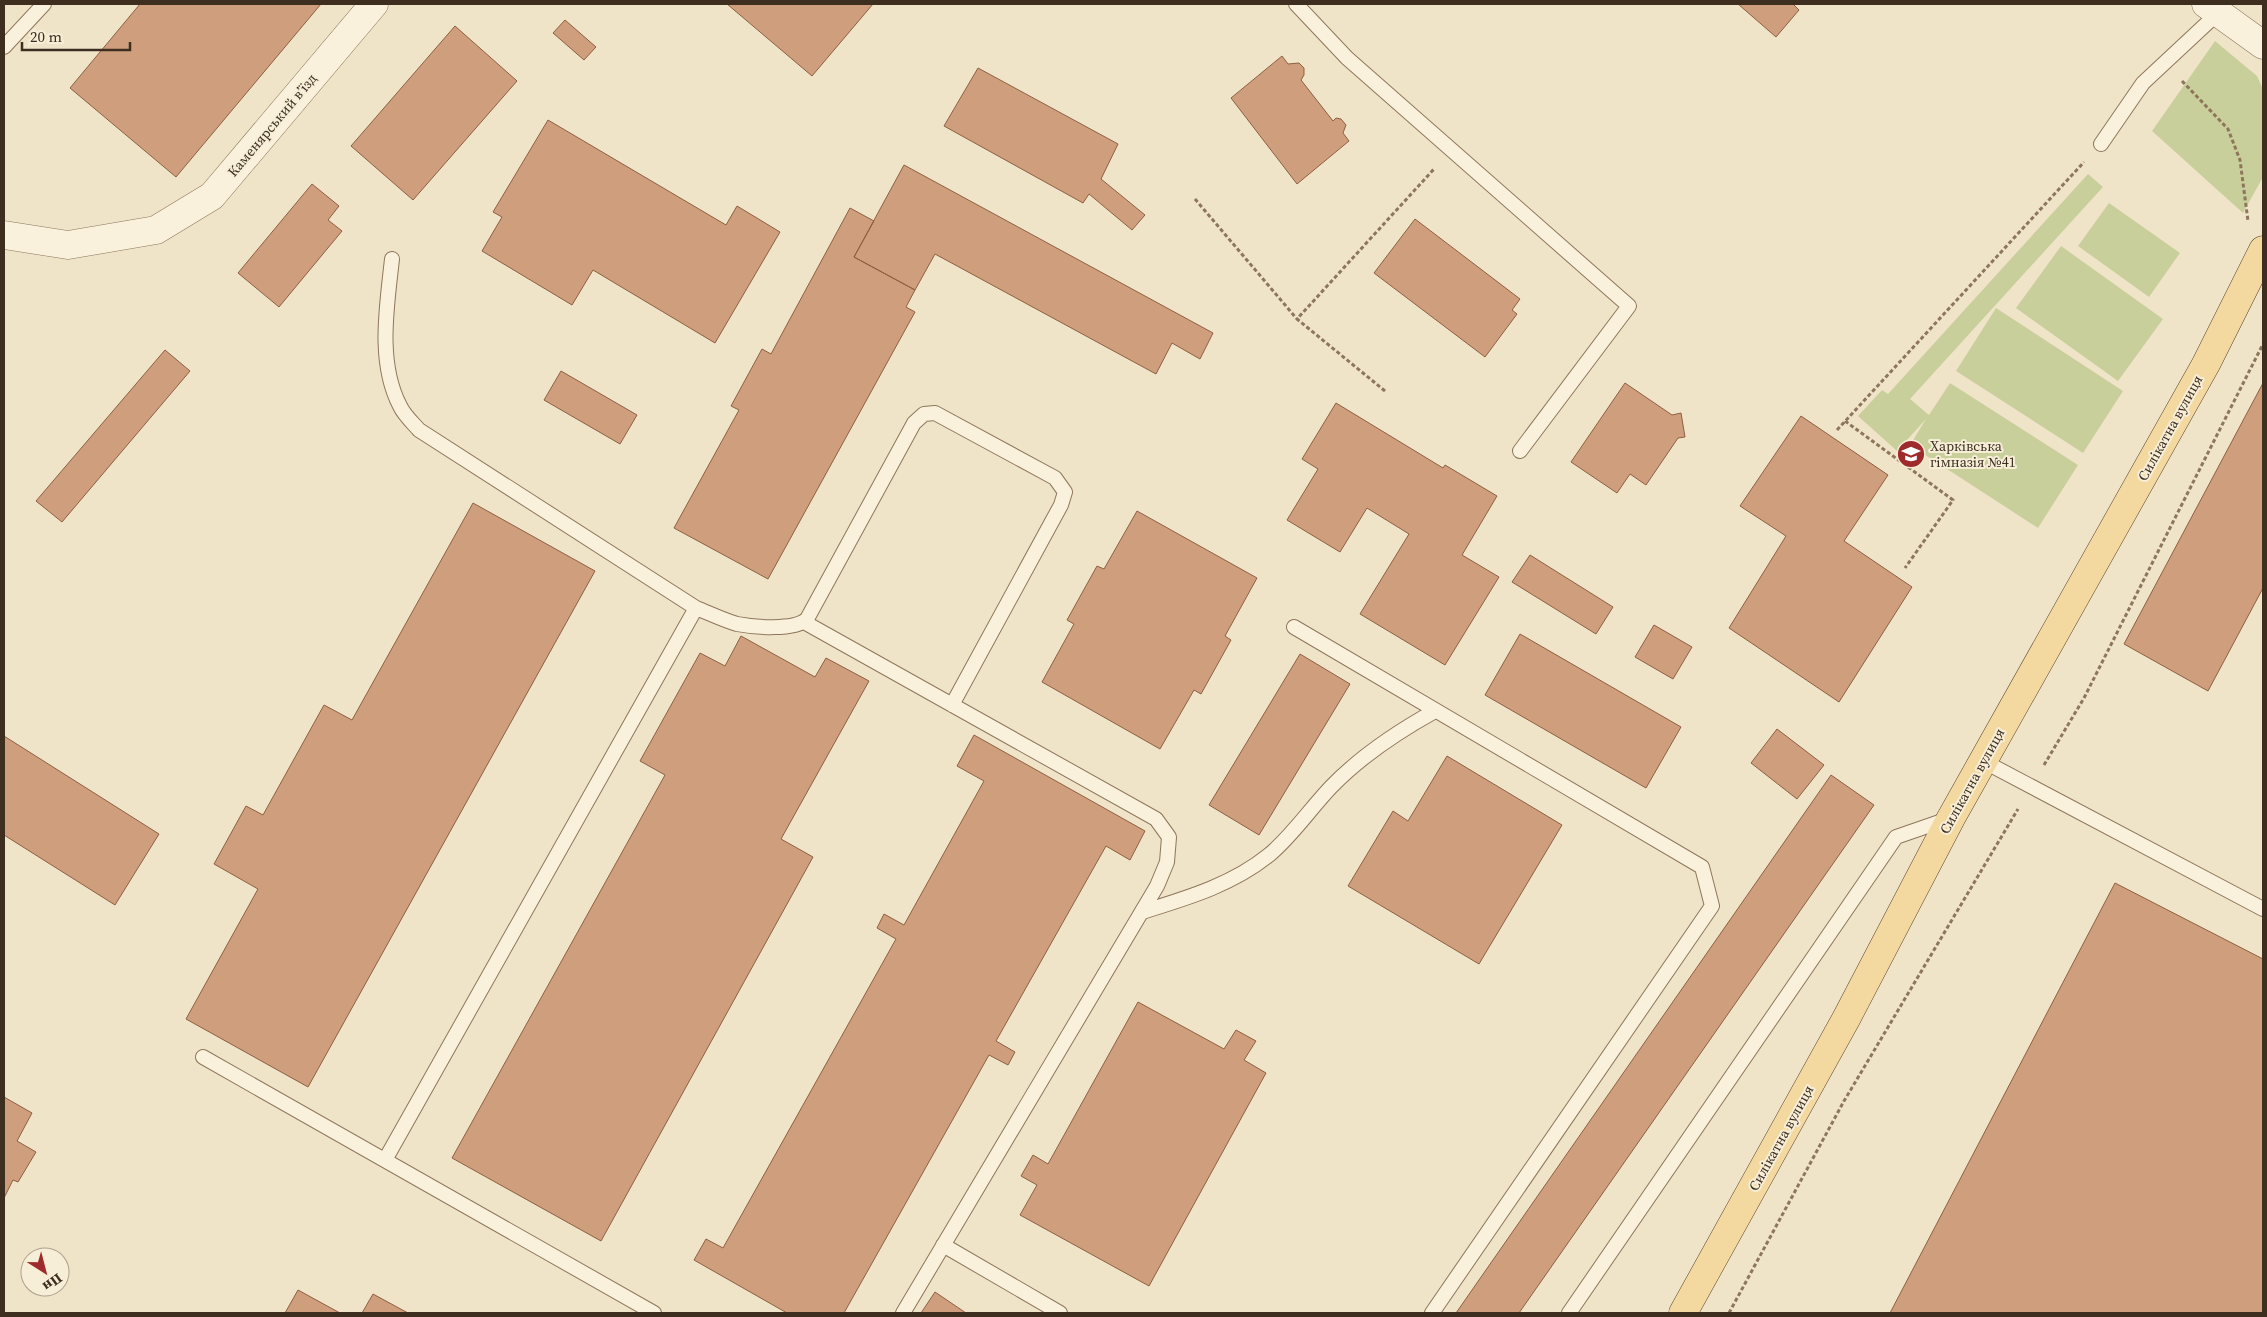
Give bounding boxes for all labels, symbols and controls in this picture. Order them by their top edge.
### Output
scale bar [22,20,130,52]
text: 20 m [30,26,62,47]
street label: Каменярський в’їзд [223,69,321,181]
street label: Силікатна вулиця [2133,372,2207,484]
place label: Харківська гімназія №41 [1930,436,2016,472]
school or university icon: Харківська гімназія №41 [1896,439,1926,469]
street label: Силікатна вулиця [1935,725,2009,837]
street label: Силікатна вулиця [1744,1082,1818,1194]
north arrow [20,1247,70,1297]
text: Пн [39,1269,66,1296]

